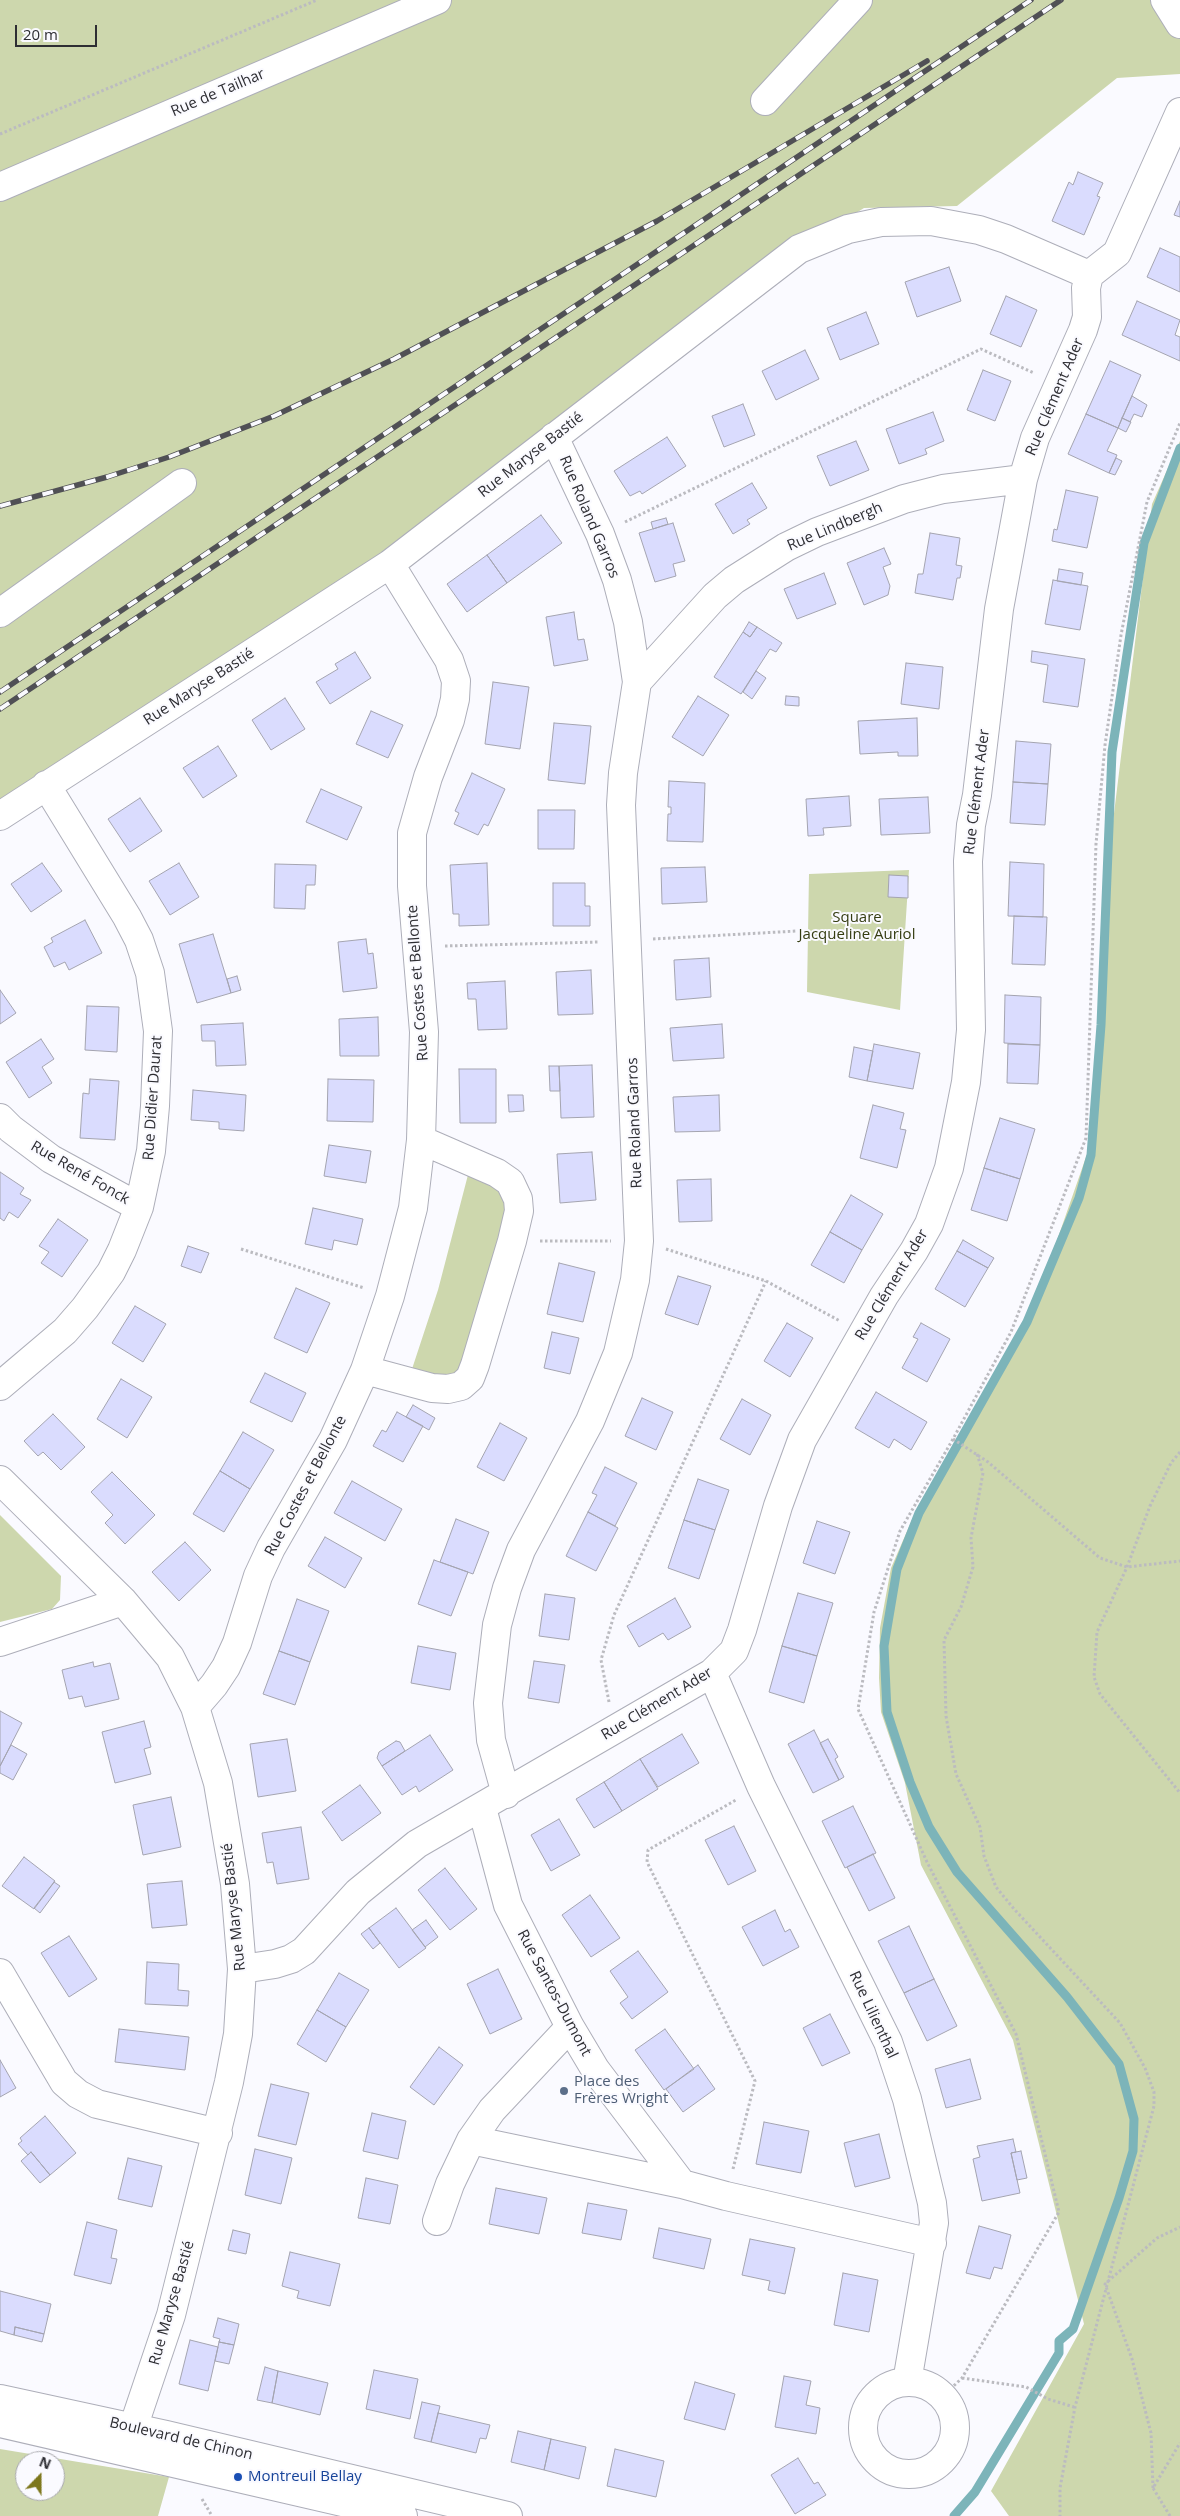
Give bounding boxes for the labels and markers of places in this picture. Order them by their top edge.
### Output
place label: Place des Frères Wright [574,2073,668,2108]
marker: Place des Frères Wright [558,2085,570,2097]
place label: Montreuil Bellay [248,2468,362,2486]
marker: Montreuil Bellay [232,2471,244,2483]

